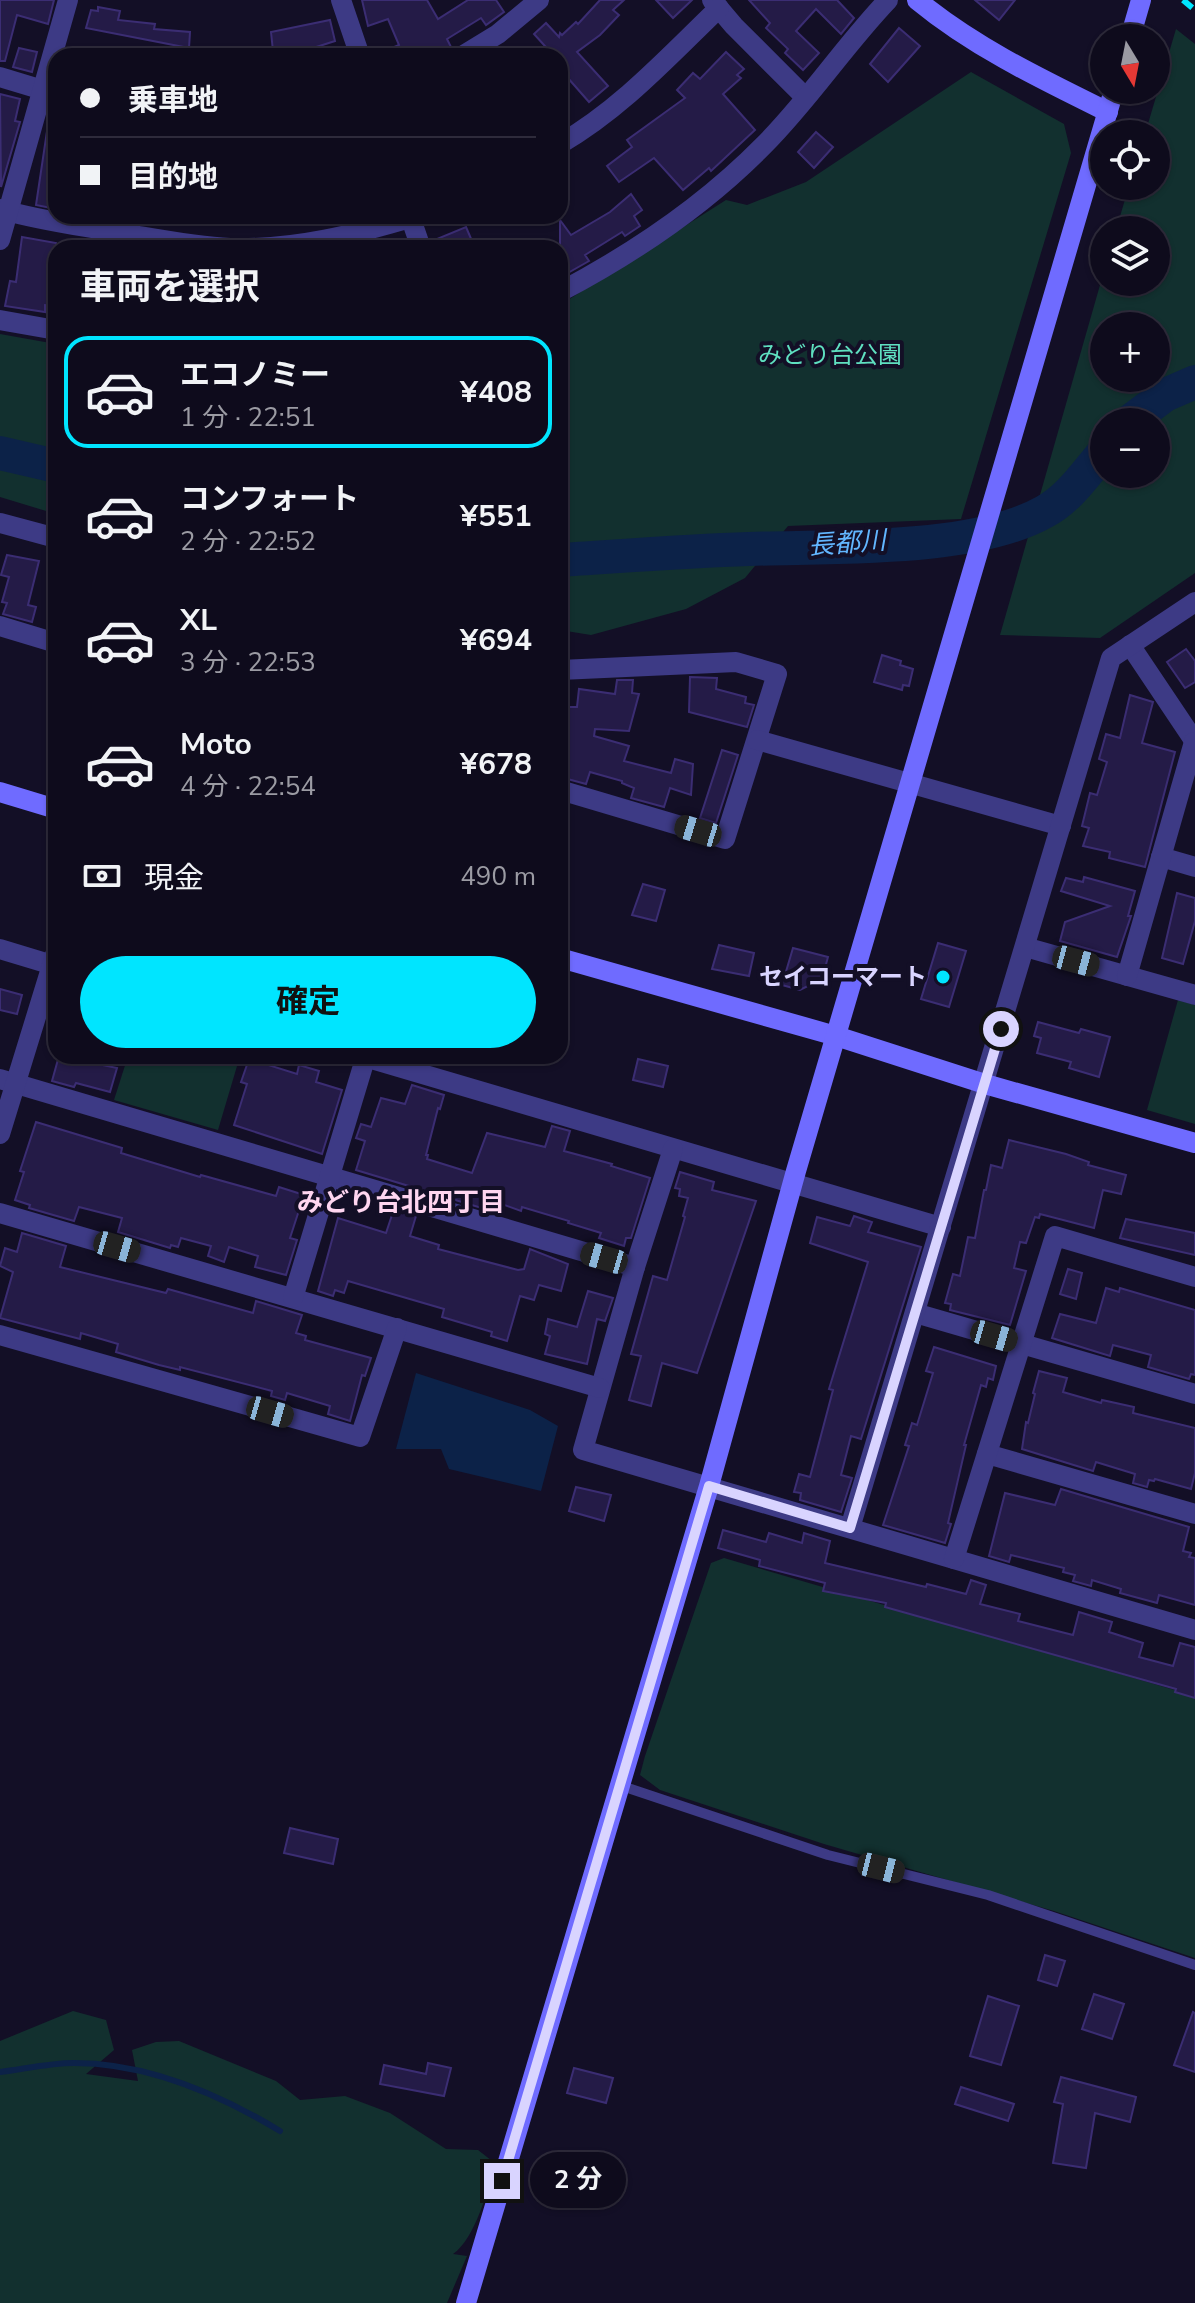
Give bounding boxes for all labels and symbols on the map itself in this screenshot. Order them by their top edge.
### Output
north arrow [1090,24,1170,104]
park label: みどり台公園 [758,339,902,371]
water label: 長都川 [807,523,890,563]
car [672,813,724,849]
car [1050,943,1102,979]
place label: セイコーマート [759,961,927,993]
marker: セイコーマート [934,968,952,986]
route start [983,1011,1019,1047]
district label: みどり台北四丁目 [297,1185,505,1220]
car [91,1229,143,1265]
car [578,1240,630,1276]
car [968,1318,1020,1354]
car [244,1394,296,1430]
car [855,1851,907,1885]
callout: 2 分 [530,2153,626,2209]
route end [484,2163,520,2199]

